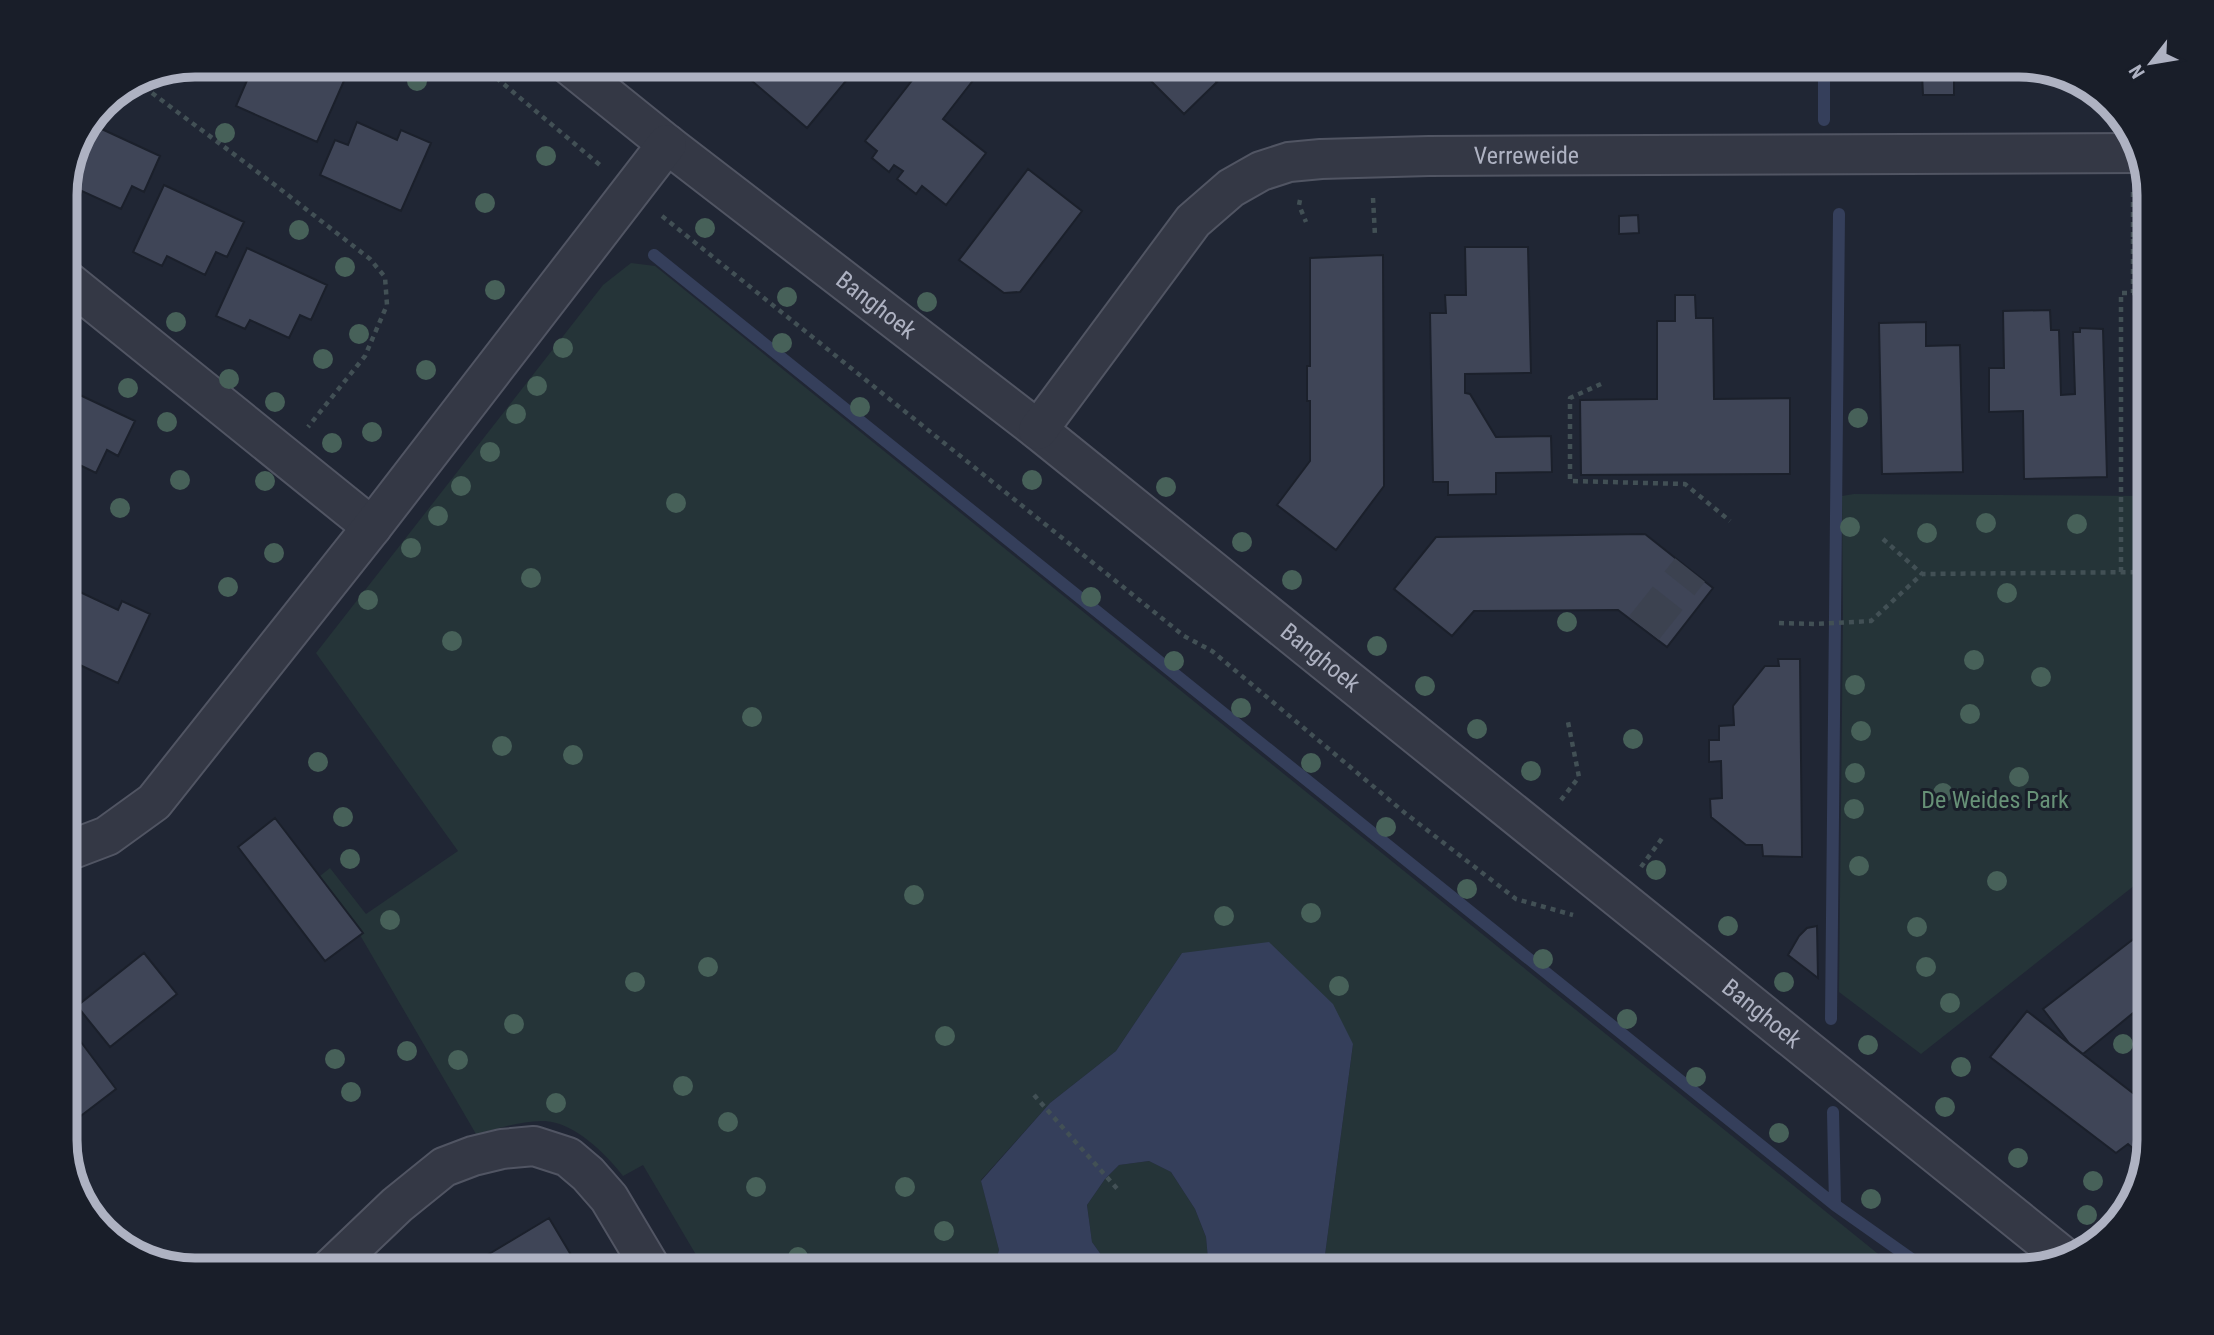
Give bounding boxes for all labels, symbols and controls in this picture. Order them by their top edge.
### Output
north arrow [2116,28,2186,98]
text: N [2124,61,2150,82]
street label: Verreweide [1474,141,1579,170]
street label: Banghoek [830,266,922,345]
street label: Banghoek [1275,617,1366,698]
park label: De Weides Park [1921,786,2069,814]
street label: Banghoek [1716,973,1807,1054]

